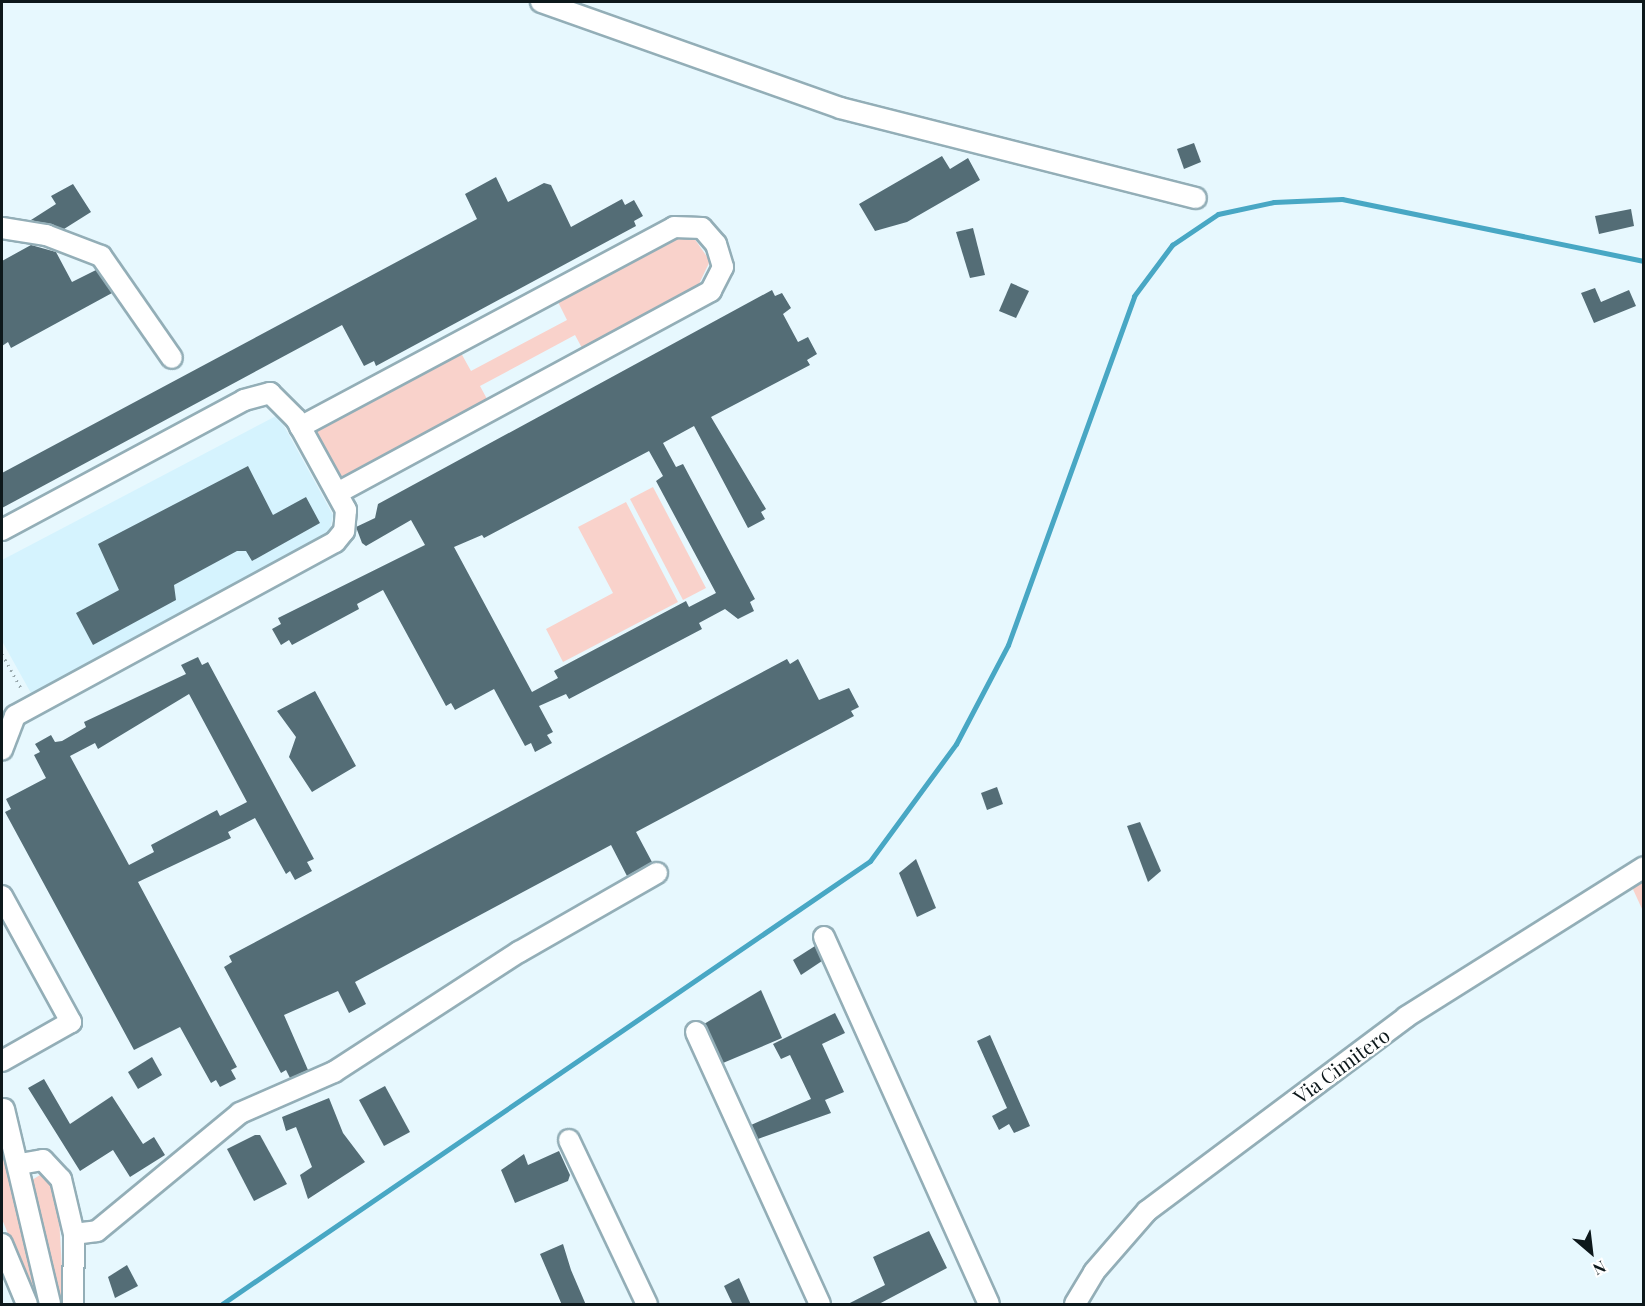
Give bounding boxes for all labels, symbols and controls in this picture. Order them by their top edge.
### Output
street label: Via Cimitero [1288,1022,1394,1108]
north arrow [1561,1222,1621,1282]
text: N [1590,1256,1610,1280]

